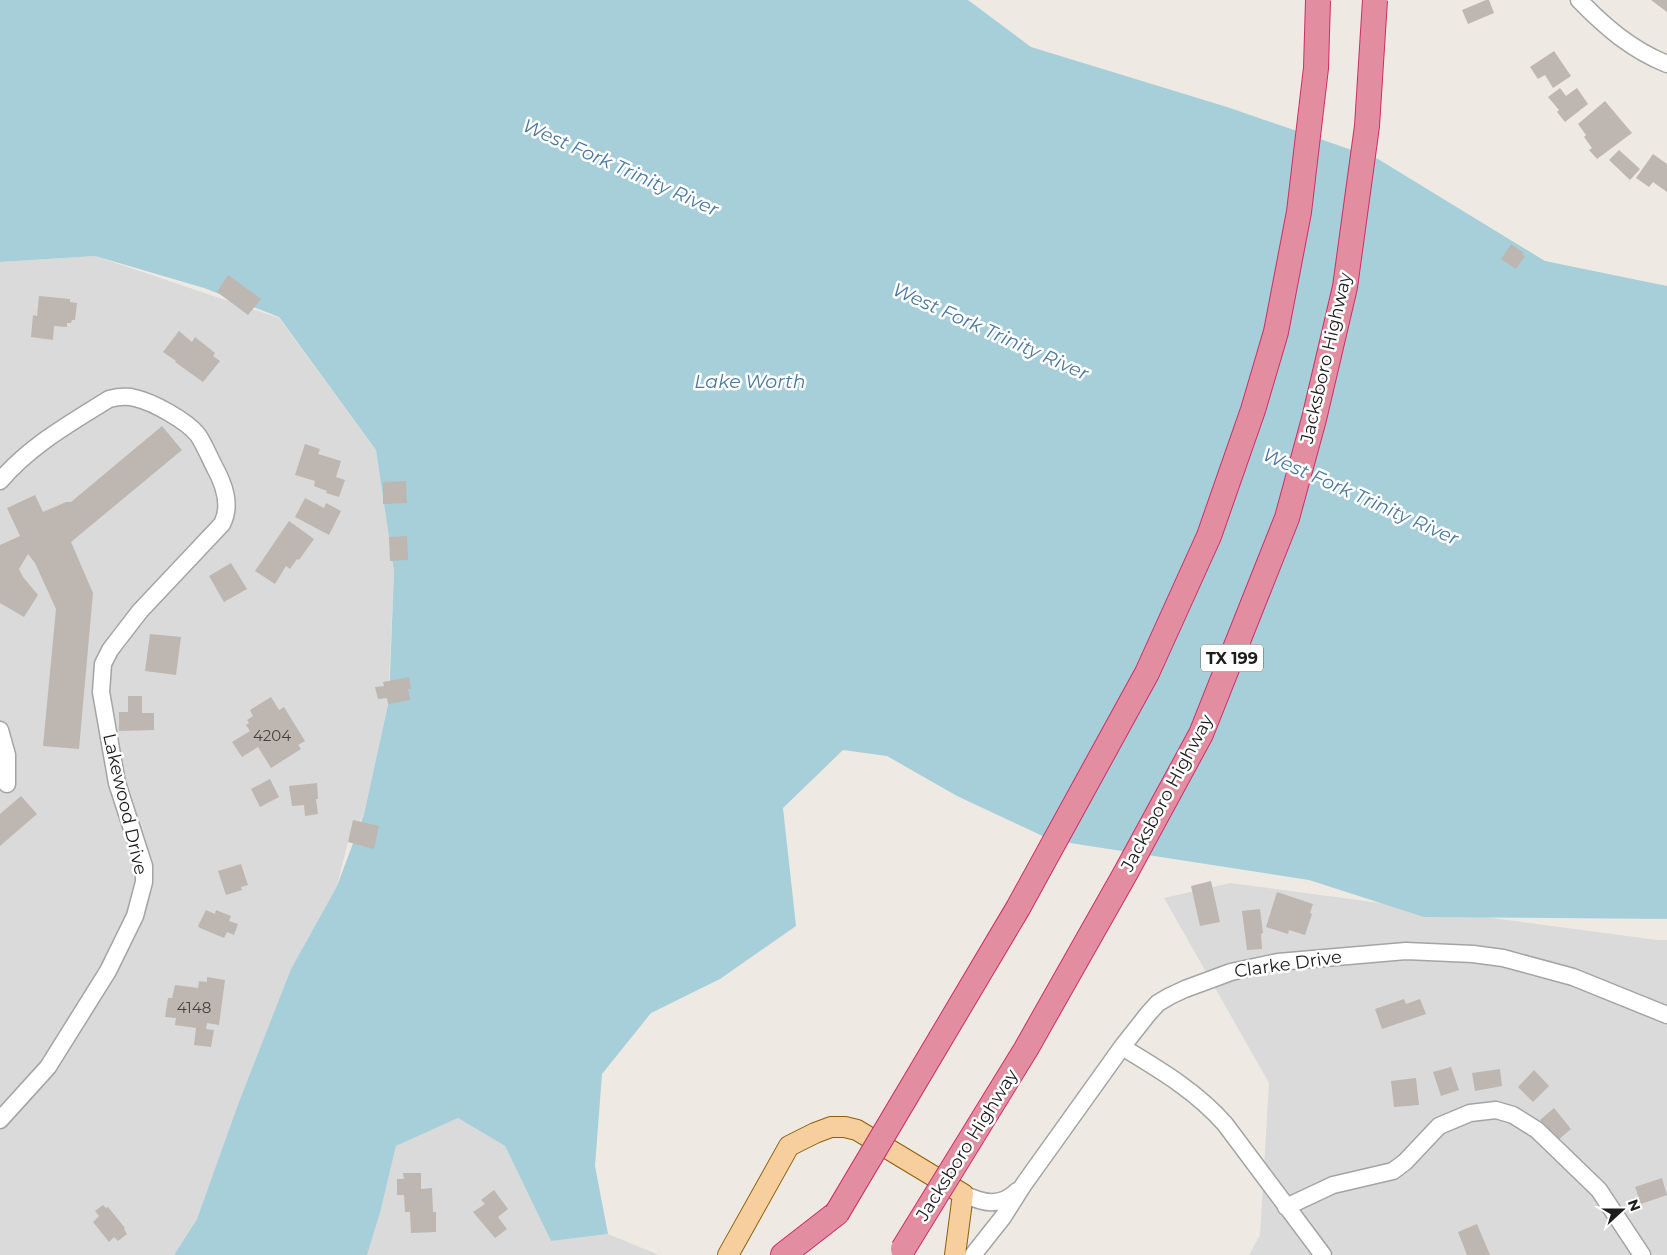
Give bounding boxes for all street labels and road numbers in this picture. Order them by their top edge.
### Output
street label: Jacksboro Highway [1295,270,1356,447]
road number: TX 199 [1201,644,1263,671]
street label: Jacksboro Highway [1116,711,1218,876]
street label: Lakewood Drive [98,731,152,877]
street label: Clarke Drive [1233,946,1343,982]
street label: Jacksboro Highway [911,1065,1023,1226]

